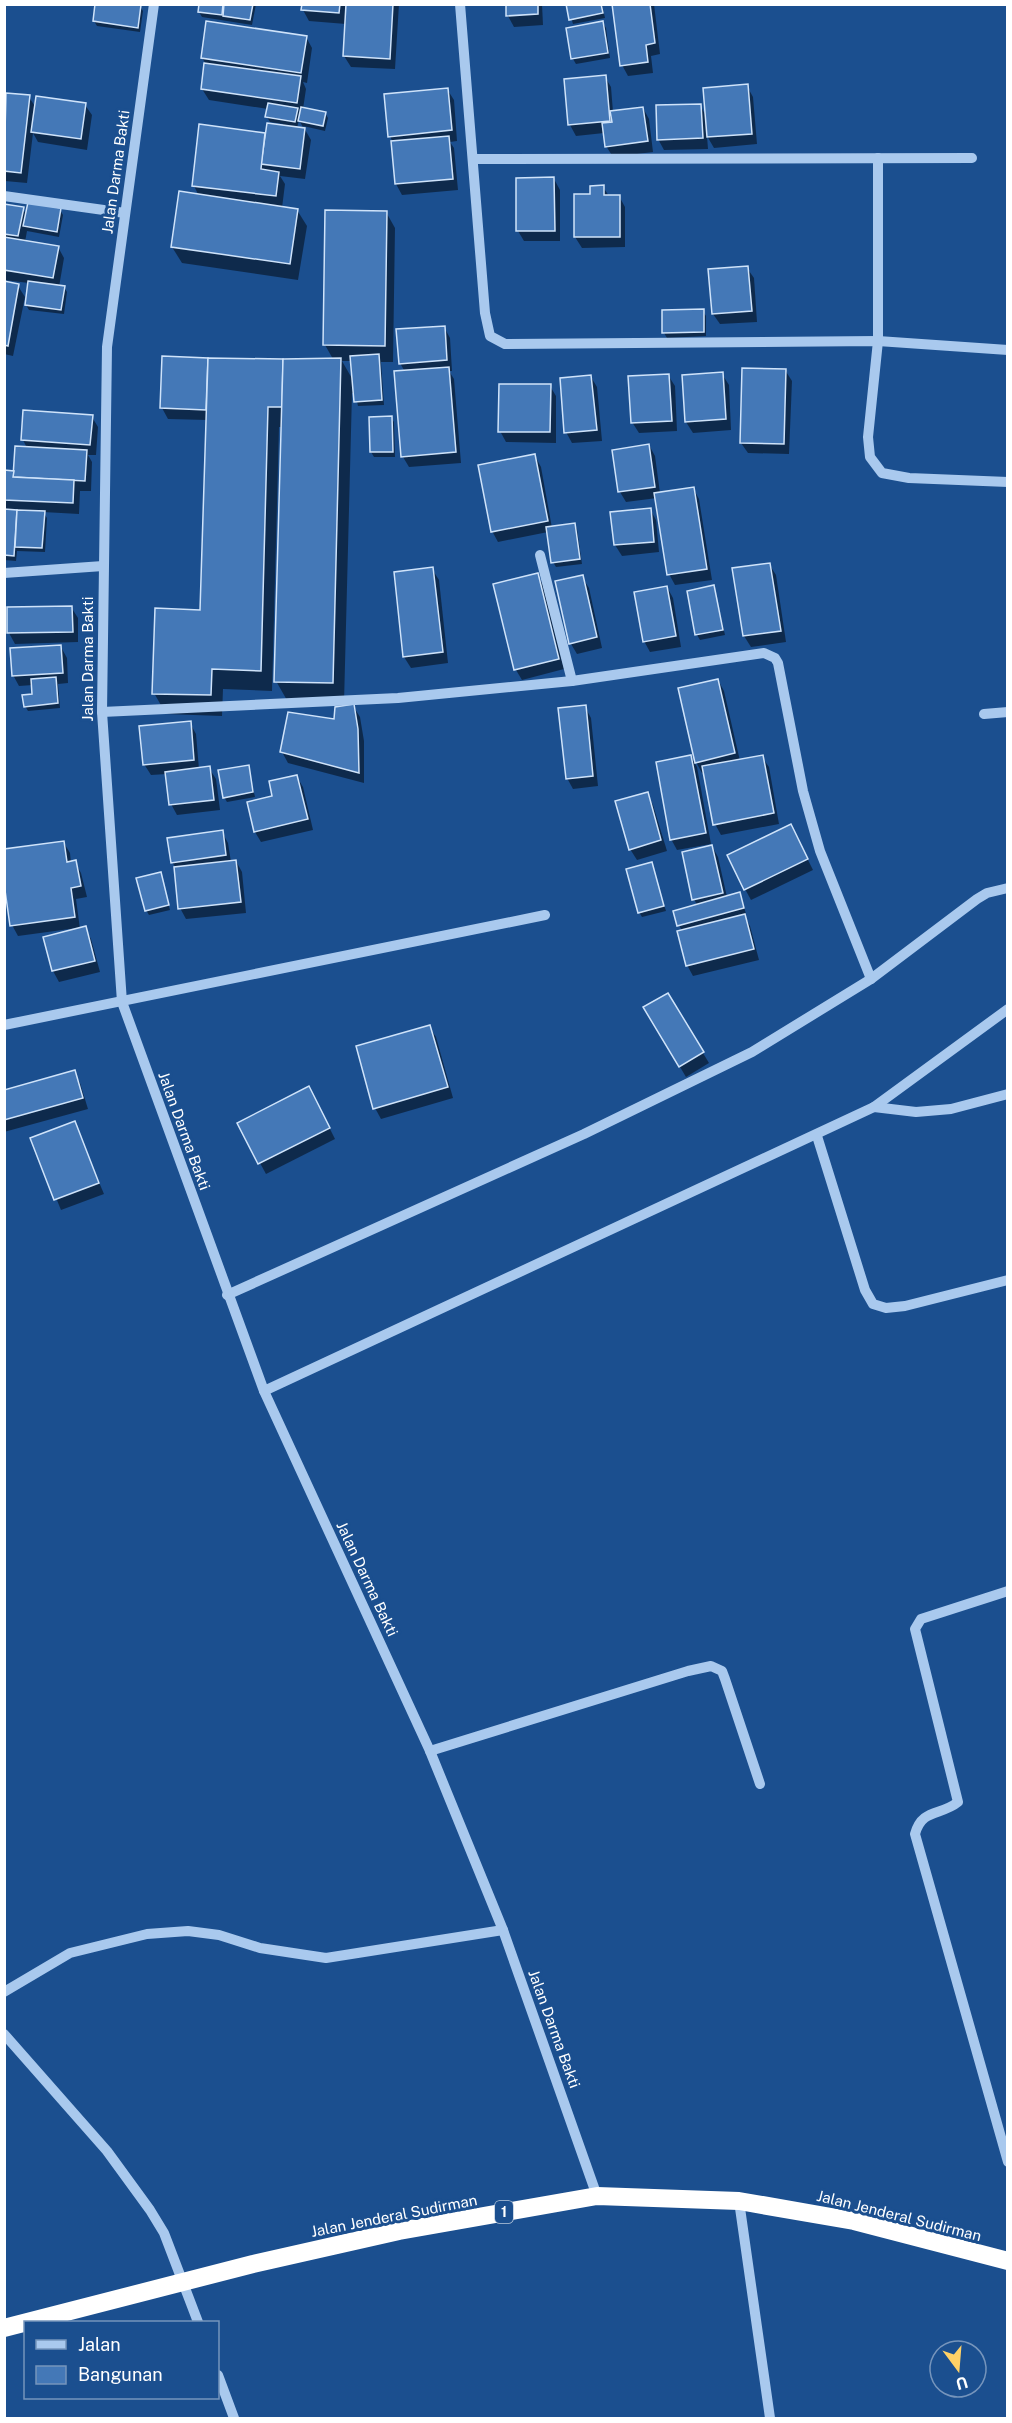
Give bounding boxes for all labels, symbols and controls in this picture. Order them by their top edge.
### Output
street label: Jalan Darma Bakti [98,109,133,235]
street label: Jalan Darma Bakti [79,597,96,721]
street label: Jalan Darma Bakti [155,1069,214,1192]
street label: Jalan Darma Bakti [333,1519,402,1639]
street label: Jalan Darma Bakti [525,1967,584,2090]
street label: Jalan Jenderal Sudirman [815,2187,983,2244]
street label: Jalan Jenderal Sudirman [309,2191,479,2240]
road number: 1 [495,2201,513,2223]
legend [24,2321,219,2399]
text: Jalan [78,2334,121,2355]
north arrow [928,2339,988,2399]
text: Bangunan [78,2364,163,2385]
text: U [954,2372,970,2394]

